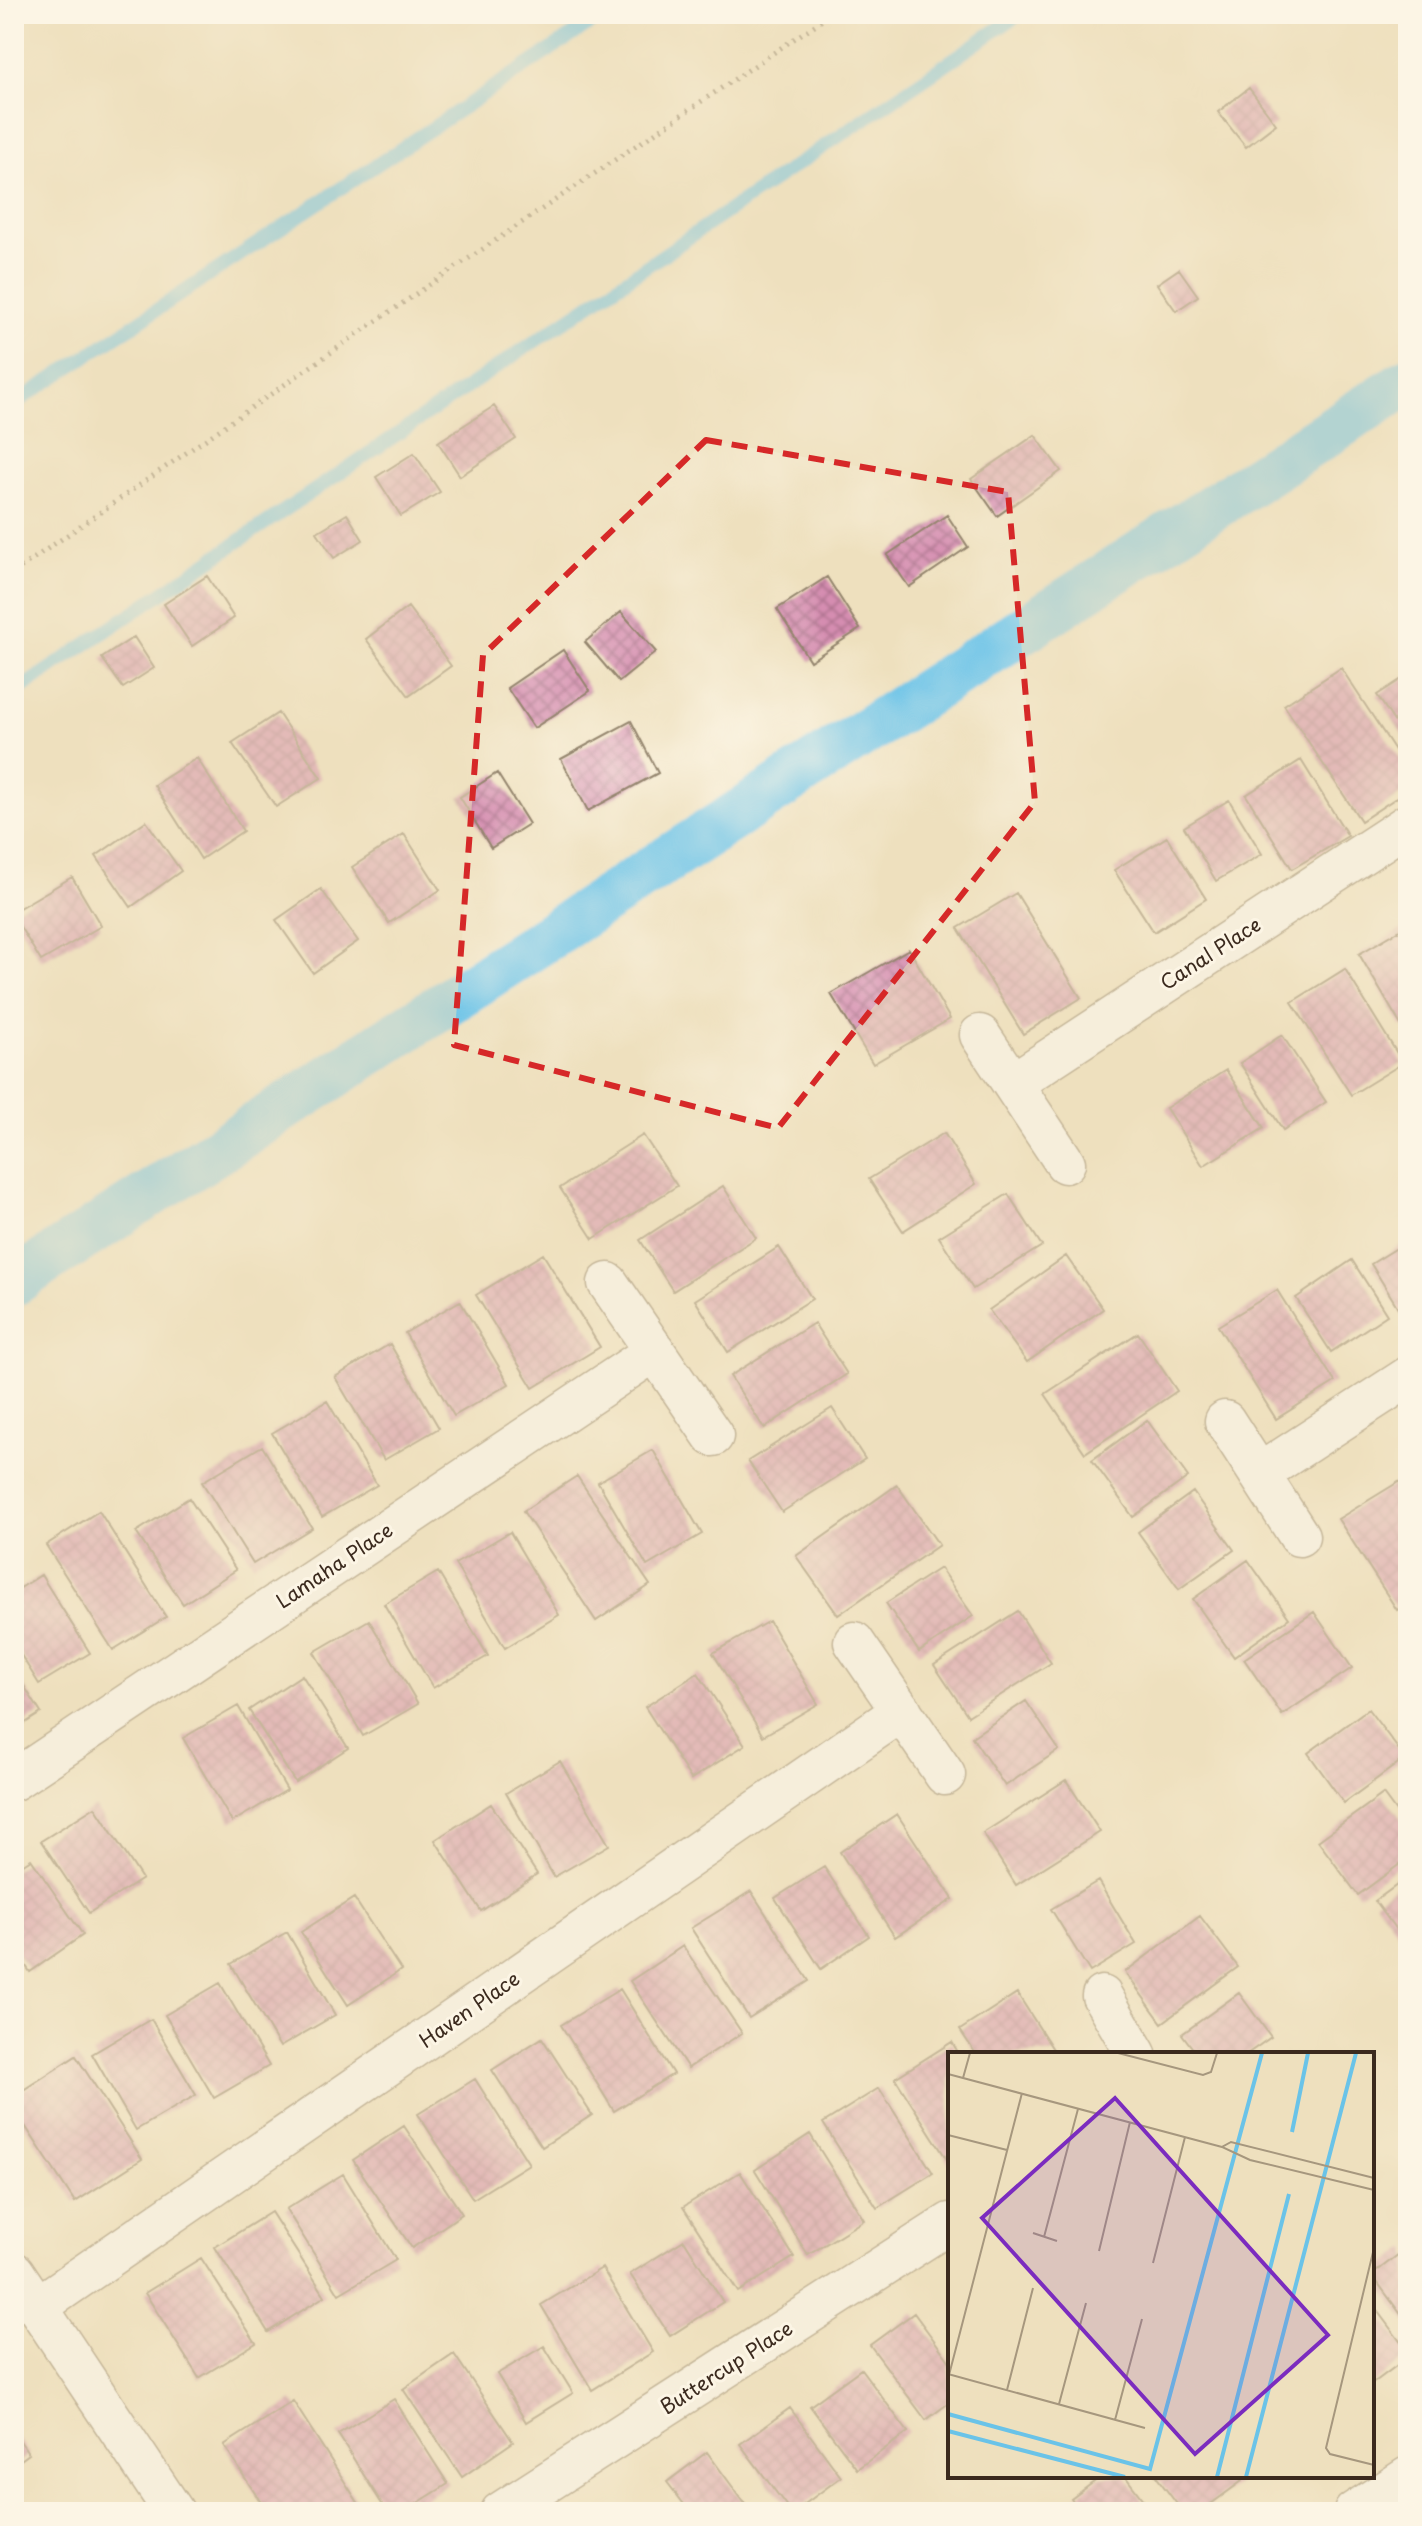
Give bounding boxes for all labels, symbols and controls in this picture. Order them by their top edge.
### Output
street label: Canal Place [1154,909,1266,997]
street label: Lamaha Place [270,1515,398,1615]
street label: Haven Place [413,1963,525,2055]
inset map [948,2052,1374,2478]
street label: Buttercup Place [654,2313,798,2421]

